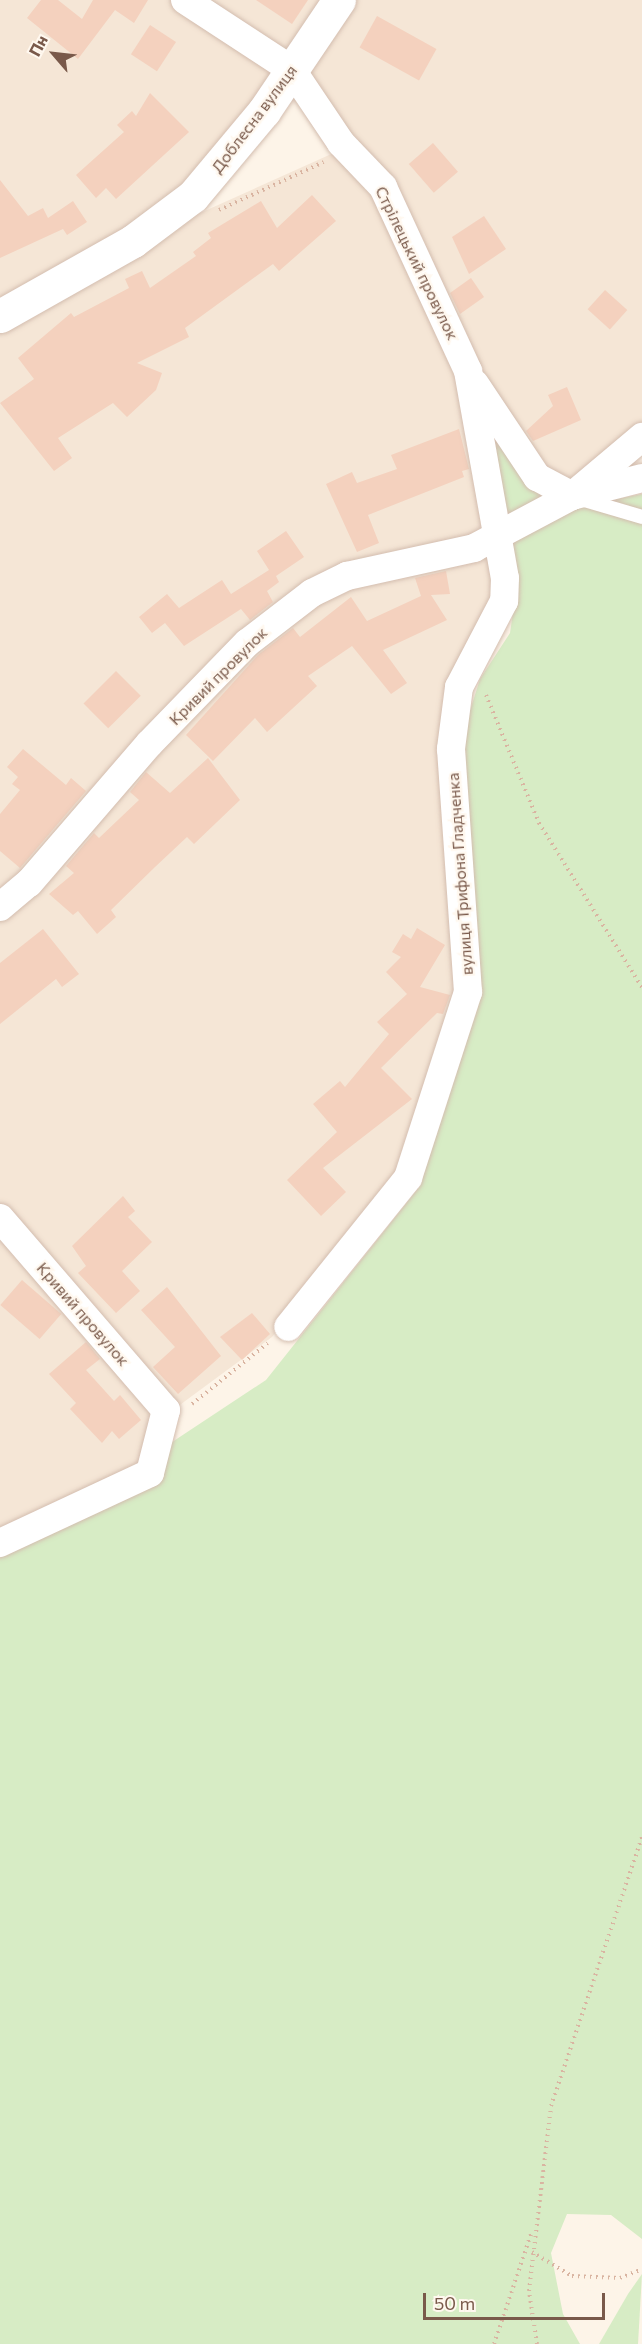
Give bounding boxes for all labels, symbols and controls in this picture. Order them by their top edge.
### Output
north arrow [24,24,84,84]
text: Пн [24,32,51,59]
street label: Доблесна вулиця [207,61,301,177]
street label: Стрілецький провулок [371,183,463,343]
street label: Кривий провулок [165,623,271,729]
street label: вулиця Трифона Гладченка [443,772,477,976]
street label: Кривий провулок [33,1258,133,1370]
scale bar [426,2281,608,2319]
text: 50 m [434,2292,475,2314]

